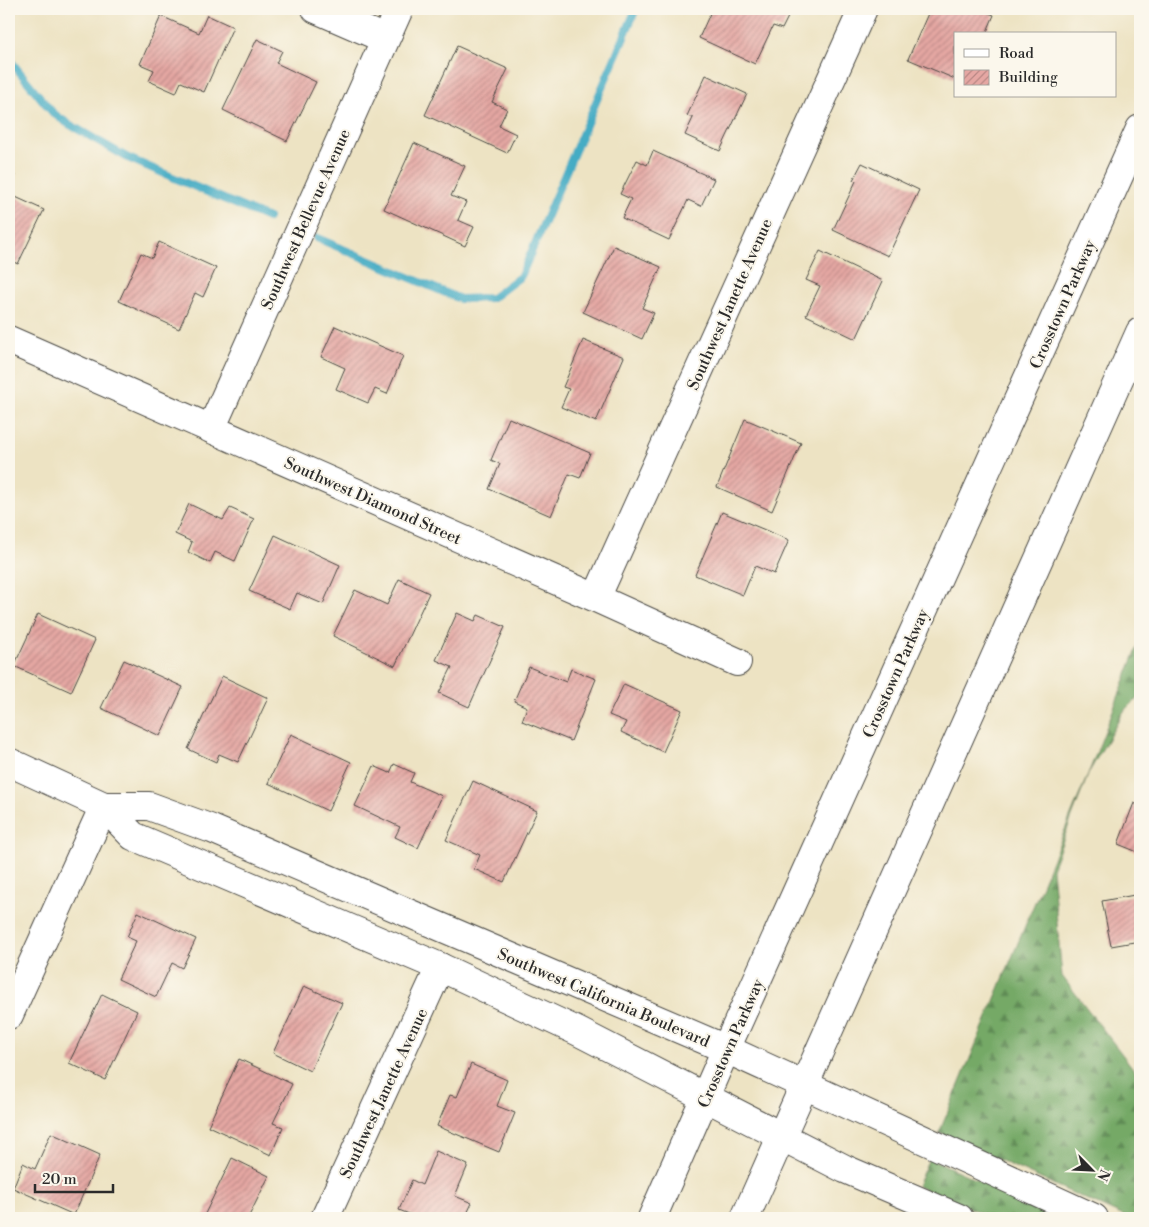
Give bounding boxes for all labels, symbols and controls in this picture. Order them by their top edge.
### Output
legend [954,32,1116,98]
text: Road [999,44,1034,63]
text: Building [998,68,1058,87]
street label: Southwest Bellevue Avenue [257,126,355,313]
street label: Southwest Janette Avenue [683,216,777,393]
street label: Crosstown Parkway [1026,237,1100,372]
street label: Southwest Diamond Street [281,453,465,549]
street label: Crosstown Parkway [859,606,933,741]
street label: Southwest California Boulevard [494,944,713,1052]
street label: Crosstown Parkway [694,976,768,1111]
street label: Southwest Janette Avenue [336,1005,432,1182]
north arrow [1066,1144,1116,1194]
scale bar [35,1162,112,1194]
text: N [1092,1166,1113,1184]
text: 20 m [42,1170,77,1189]

